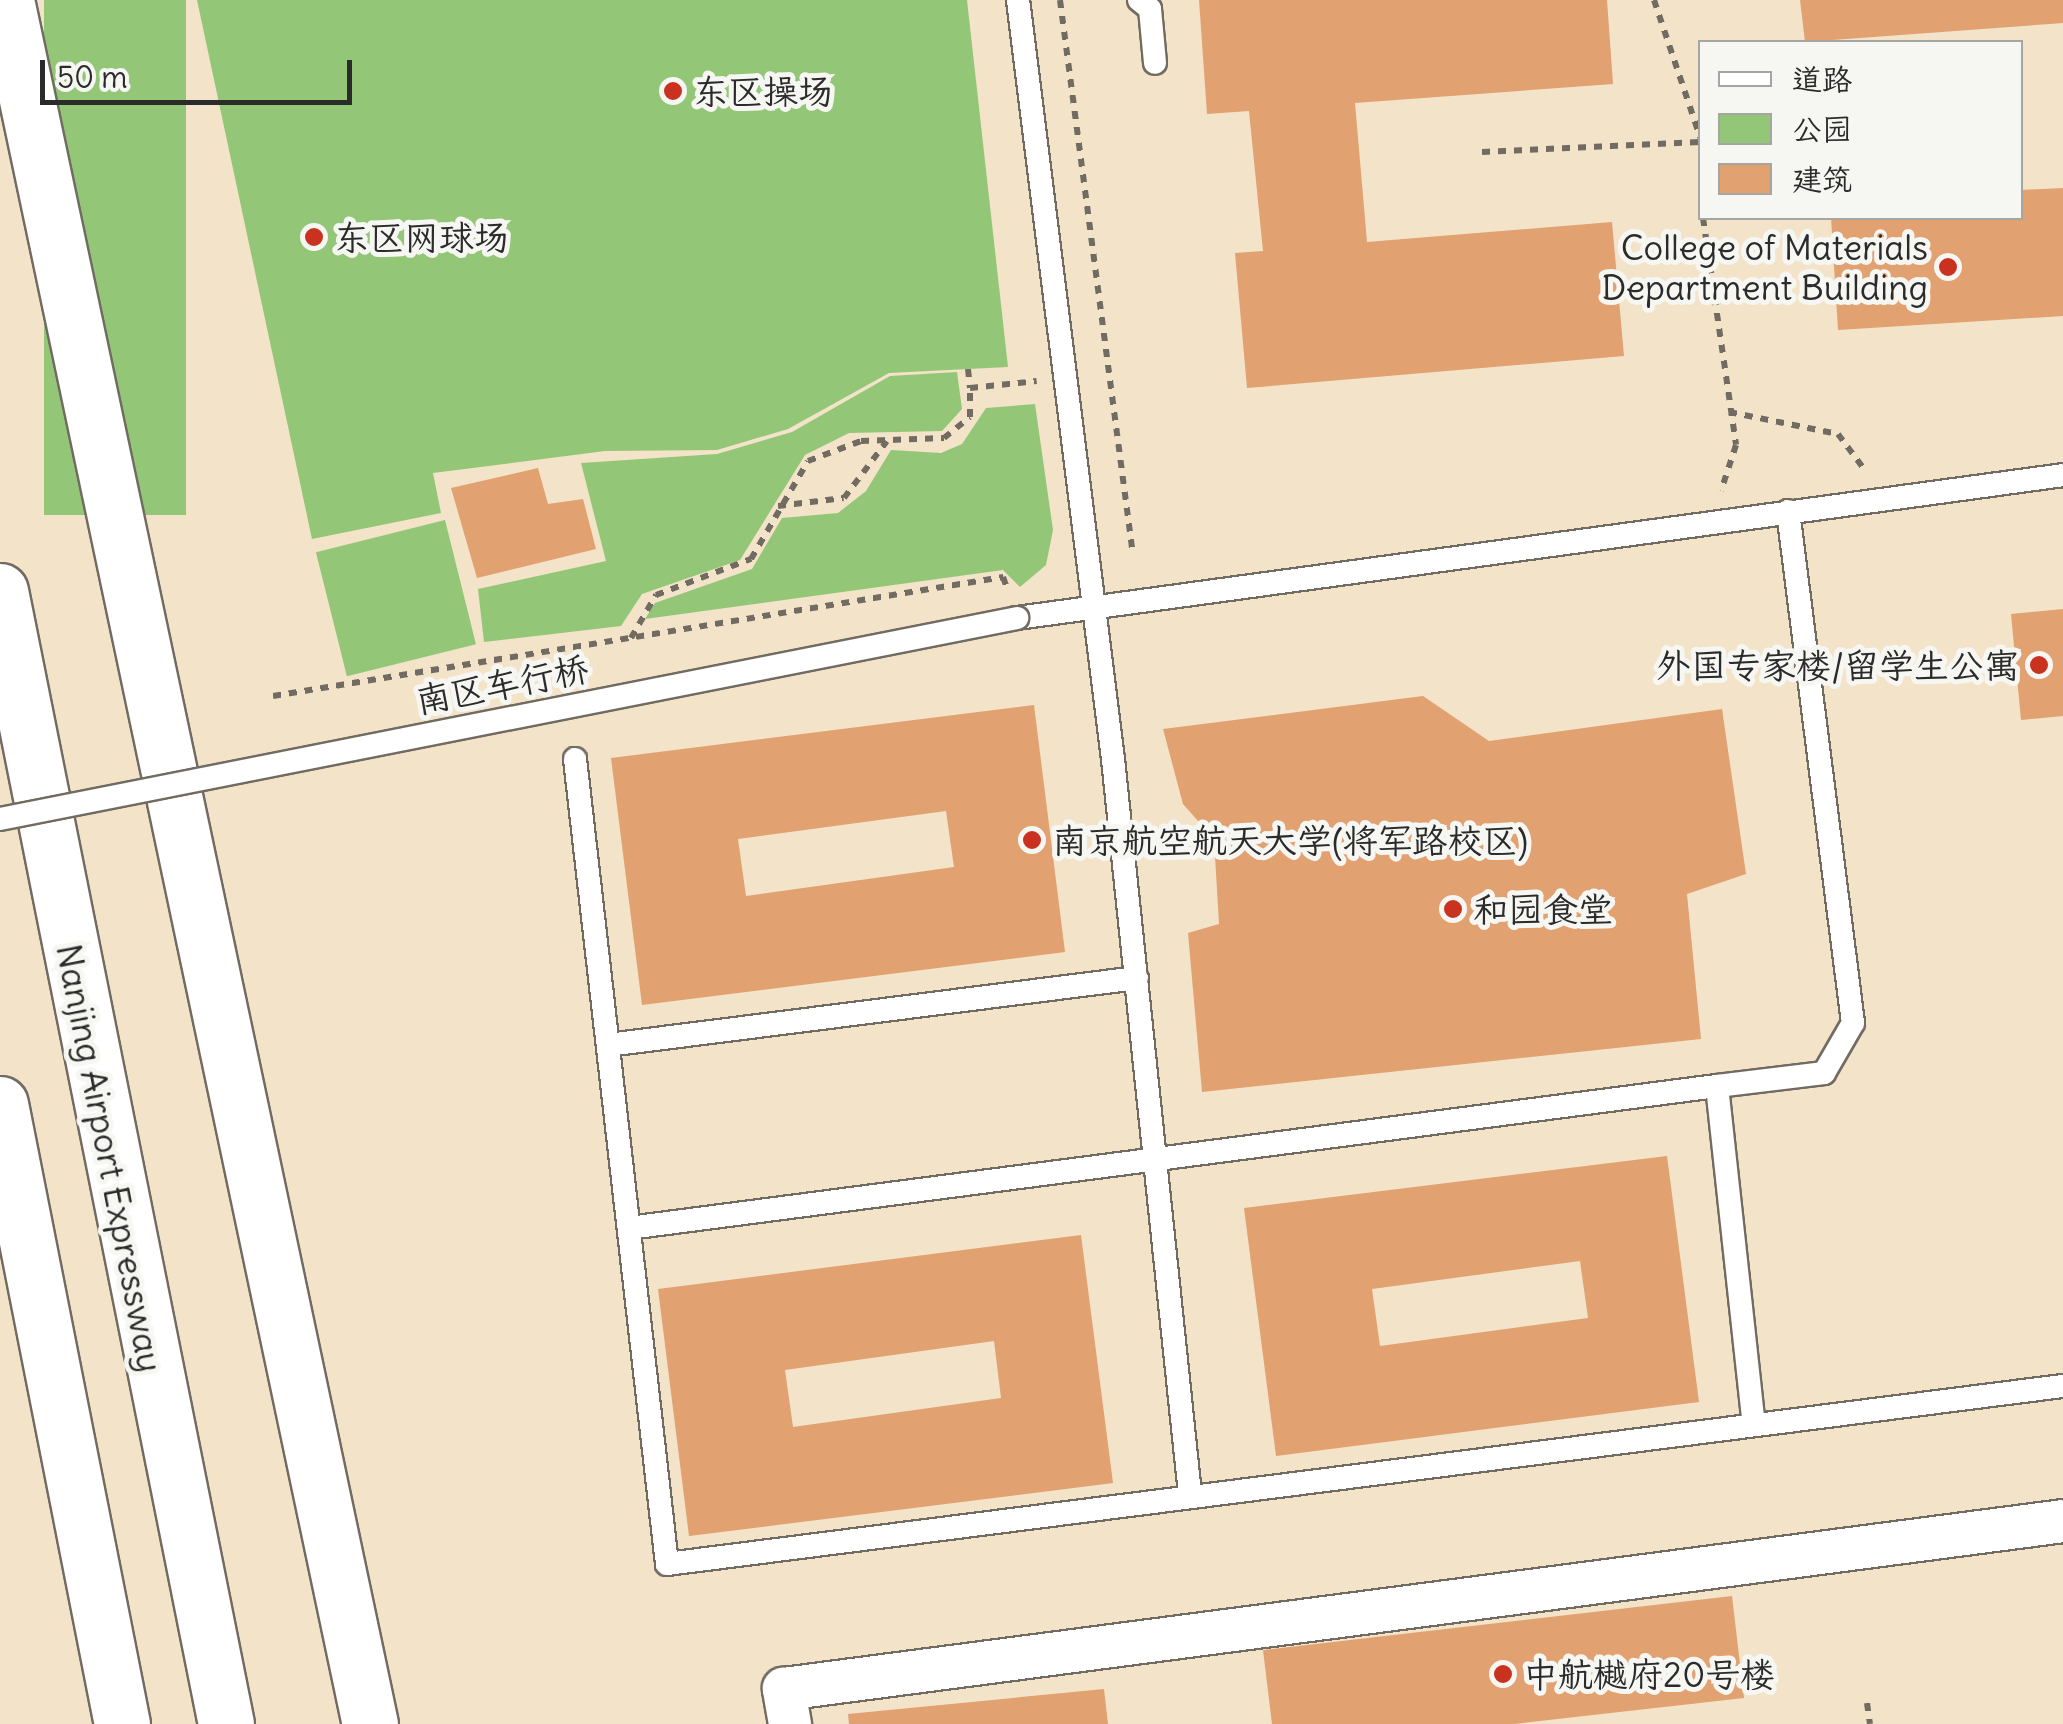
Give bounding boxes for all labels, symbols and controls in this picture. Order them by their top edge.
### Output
scale bar [45,40,358,102]
legend [1698,40,2023,220]
text: 50 m [57,58,127,96]
text: 道路 [1792,60,1852,98]
place label: 东区操场 [693,70,833,112]
marker: 东区操场 [662,80,684,102]
text: 公园 [1792,110,1852,148]
text: 建筑 [1792,160,1852,198]
place label: 东区网球场 [334,216,509,258]
marker: 东区网球场 [303,226,325,248]
place label: College of Materials Department Building [1601,226,1928,308]
marker: College of Materials Department Building [1937,256,1959,278]
place label: 外国专家楼/留学生公寓 [1656,644,2019,686]
street label: 南区车行桥 [412,647,592,721]
marker: 外国专家楼/留学生公寓 [2028,654,2050,676]
place label: 南京航空航天大学(将军路校区) [1052,819,1528,861]
marker: 南京航空航天大学(将军路校区) [1021,829,1043,851]
place label: 和园食堂 [1473,888,1613,930]
marker: 和园食堂 [1442,898,1464,920]
street label: Nanjing Airport Expressway [48,940,172,1376]
place label: 中航樾府20号楼 [1523,1653,1775,1695]
marker: 中航樾府20号楼 [1492,1663,1514,1685]

